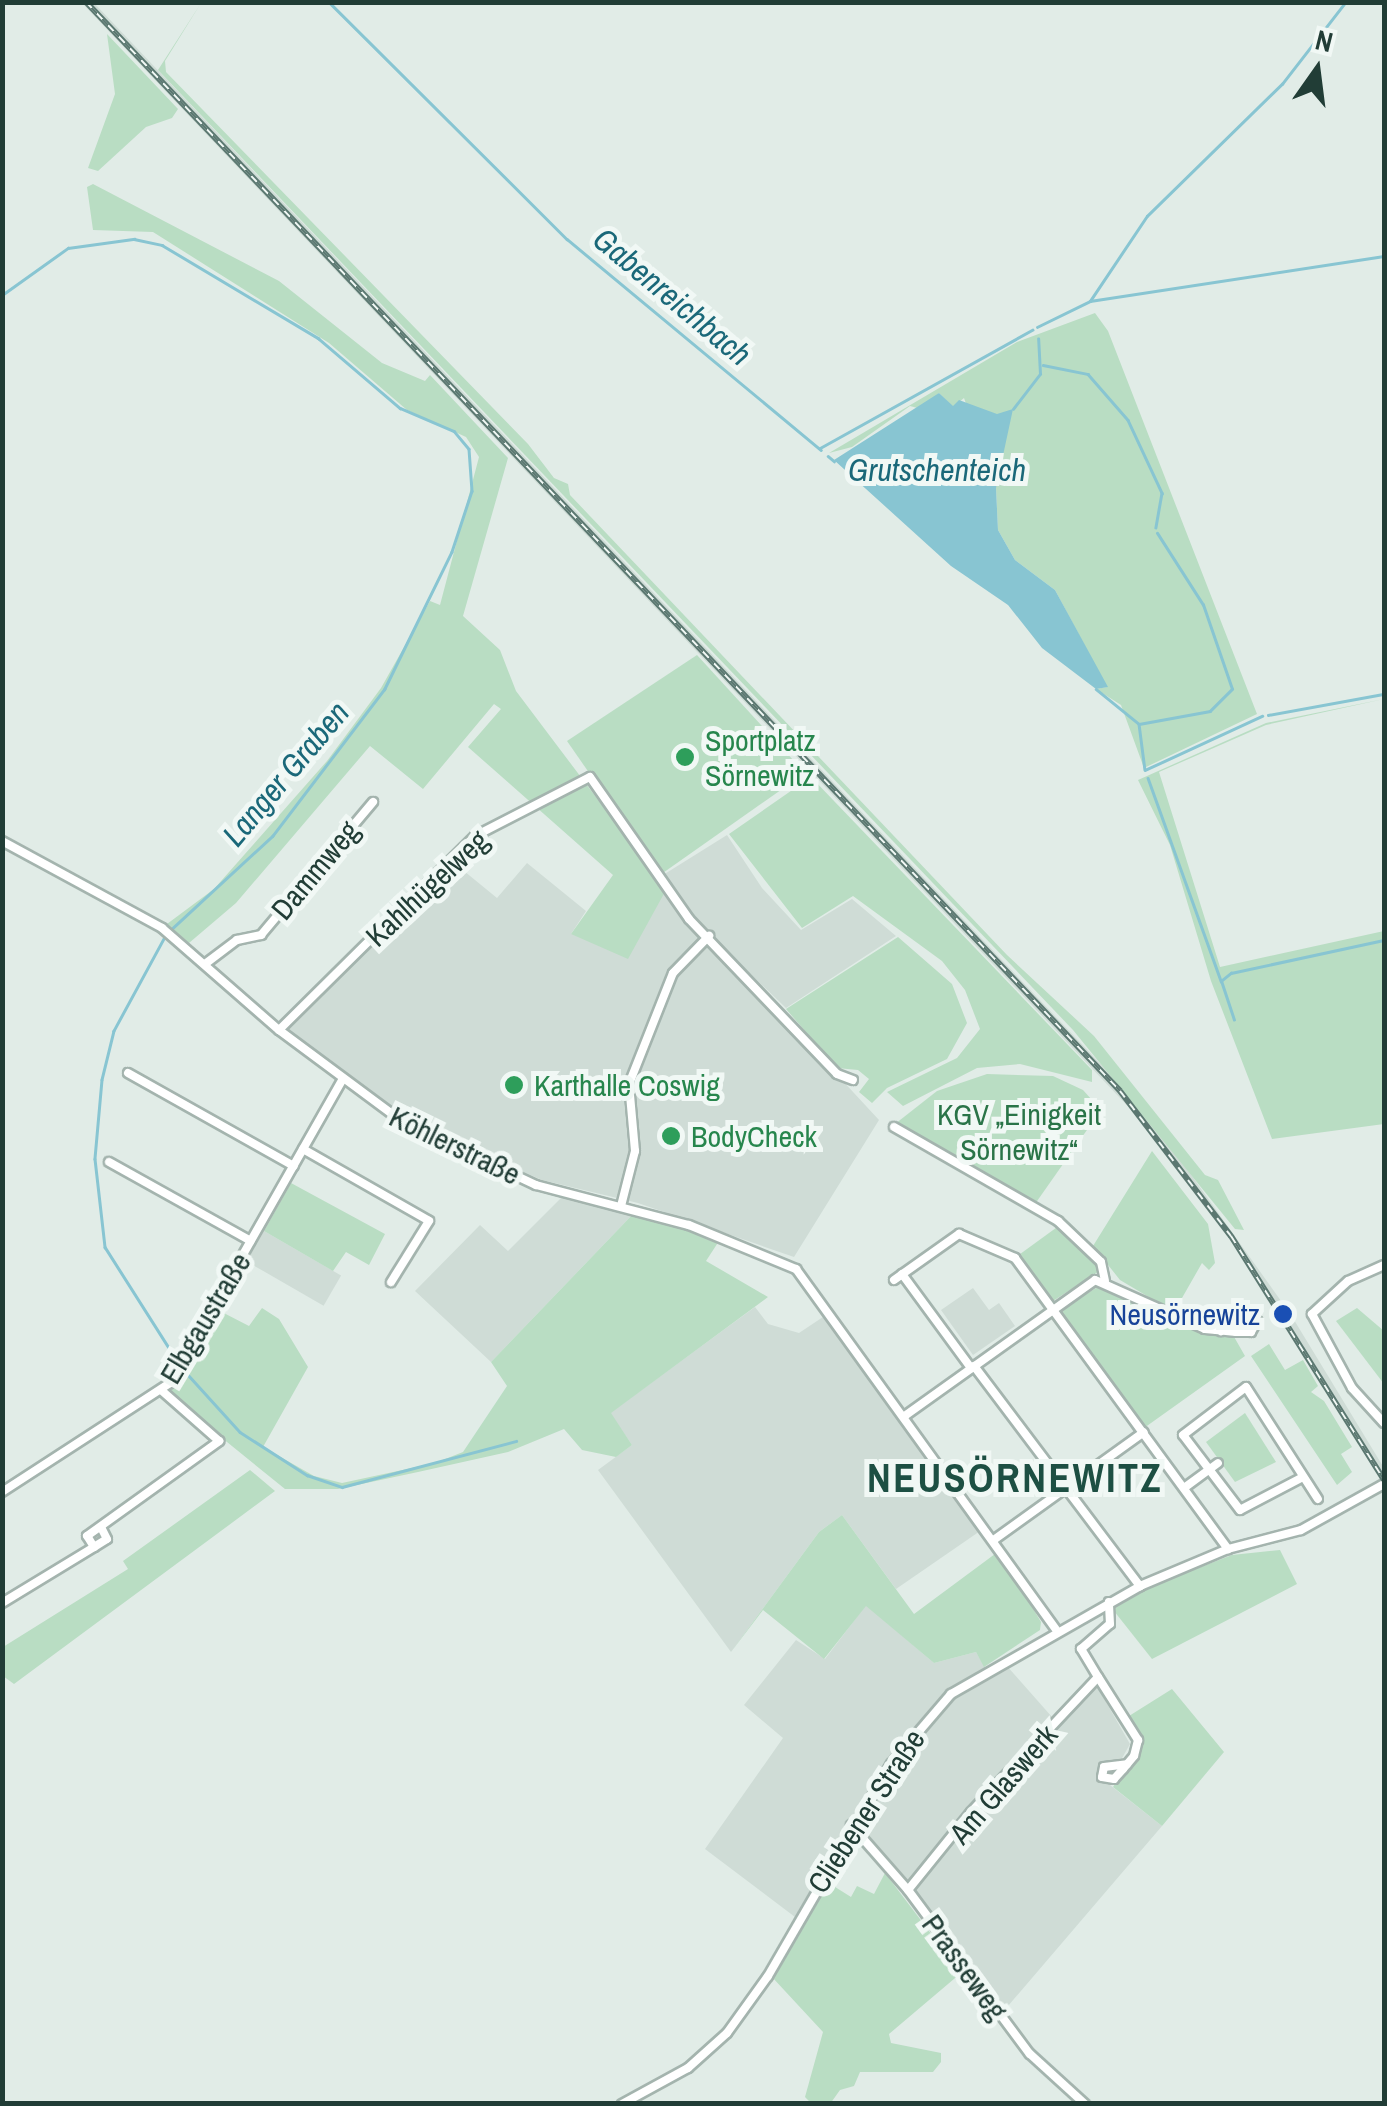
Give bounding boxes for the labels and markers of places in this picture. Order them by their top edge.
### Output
place label: Sportplatz Sörnewitz [705,722,816,792]
marker: Sportplatz Sörnewitz [674,746,696,768]
place label: Karthalle Coswig [534,1067,720,1103]
marker: Karthalle Coswig [503,1074,525,1096]
place label: BodyCheck [691,1118,817,1154]
marker: BodyCheck [660,1125,682,1147]
place label: Neusörnewitz [1110,1296,1260,1332]
marker: Neusörnewitz [1270,1301,1296,1327]

